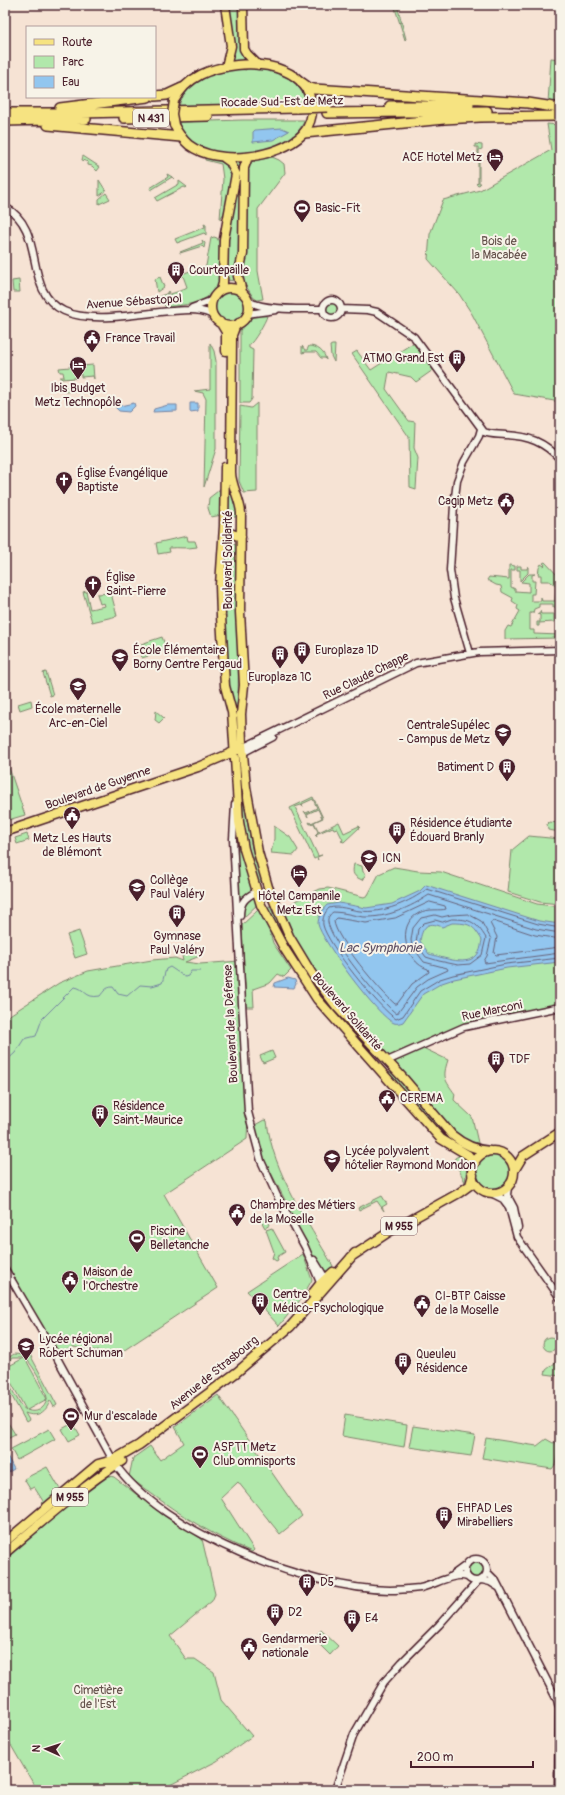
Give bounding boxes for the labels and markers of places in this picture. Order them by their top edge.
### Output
hotel icon: ACE Hotel Metz [485,147,505,172]
place label: ACE Hotel Metz [402,150,482,165]
sports icon: Basic-Fit [292,198,312,223]
place label: Basic-Fit [315,201,360,216]
building icon: Courtepaille [166,260,186,285]
place label: Courtepaille [189,263,249,278]
public building icon: France Travail [82,328,102,353]
place label: France Travail [105,331,175,346]
building icon: ATMO Grand Est [447,348,467,373]
place label: ATMO Grand Est [362,351,444,366]
hotel icon: Ibis Budget Metz Technopôle [68,355,88,380]
place label: Ibis Budget Metz Technopôle [35,381,121,410]
place label: Église Évangélique Baptiste [77,465,168,495]
church icon: Église Évangélique Baptiste [54,470,74,495]
public building icon: Cagip Metz [496,491,516,516]
place label: Cagip Metz [438,494,493,509]
place label: Église Saint-Pierre [106,569,166,599]
church icon: Église Saint-Pierre [83,574,103,599]
building icon: Europlaza 1D [292,640,312,665]
place label: École Élémentaire Borny Centre Pergaud [133,642,242,672]
place label: Europlaza 1D [315,643,379,658]
building icon: Europlaza 1C [270,644,290,669]
school or university icon: École Élémentaire Borny Centre Pergaud [110,647,130,672]
place label: Europlaza 1C [248,670,312,685]
school or university icon: École maternelle Arc-en-Ciel [68,676,88,701]
place label: École maternelle Arc-en-Ciel [35,701,121,731]
place label: CentraleSupélec - Campus de Metz [399,718,490,747]
school or university icon: CentraleSupélec - Campus de Metz [493,722,513,747]
building icon: Batiment D [497,757,517,782]
place label: Batiment D [437,760,494,775]
public building icon: Metz Les Hauts de Blémont [62,805,82,830]
place label: Résidence étudiante Édouard Branly [410,816,512,845]
building icon: Résidence étudiante Édouard Branly [387,820,407,845]
place label: Metz Les Hauts de Blémont [33,831,112,860]
school or university icon: ICN [359,848,379,873]
place label: ICN [382,851,401,866]
hotel icon: Hôtel Campanile Metz Est [289,863,309,888]
place label: Collège Paul Valéry [150,873,204,902]
school or university icon: Collège Paul Valéry [127,877,147,902]
place label: Hôtel Campanile Metz Est [258,889,340,918]
building icon: Gymnase Paul Valéry [167,903,187,928]
place label: Gymnase Paul Valéry [150,929,204,958]
building icon: TDF [486,1049,506,1074]
place label: TDF [509,1052,530,1067]
public building icon: CEREMA [377,1088,397,1113]
place label: CEREMA [400,1091,443,1106]
place label: Résidence Saint-Maurice [113,1099,183,1128]
building icon: Résidence Saint-Maurice [90,1103,110,1128]
place label: Lycée polyvalent hôtelier Raymond Mondon [345,1144,476,1173]
school or university icon: Lycée polyvalent hôtelier Raymond Mondon [322,1148,342,1173]
place label: Chambre des Métiers de la Moselle [250,1198,356,1227]
public building icon: Chambre des Métiers de la Moselle [227,1202,247,1227]
place label: Piscine Belletanche [150,1224,209,1253]
sports icon: Piscine Belletanche [127,1228,147,1253]
place label: Maison de l'Orchestre [83,1265,138,1294]
public building icon: Maison de l'Orchestre [60,1269,80,1294]
place label: Centre Médico-Psychologique [273,1287,384,1316]
place label: CI-BTP Caisse de la Moselle [435,1289,505,1318]
building icon: Centre Médico-Psychologique [250,1291,270,1316]
public building icon: CI-BTP Caisse de la Moselle [412,1293,432,1318]
place label: Lycée régional Robert Schuman [39,1332,123,1361]
school or university icon: Lycée régional Robert Schuman [16,1336,36,1361]
place label: Queuleu Résidence [416,1347,467,1376]
building icon: Queuleu Résidence [393,1351,413,1376]
sports icon: Mur d'escalade [61,1406,81,1431]
place label: Mur d'escalade [84,1409,157,1424]
place label: ASPTT Metz Club omnisports [213,1440,296,1469]
sports icon: ASPTT Metz Club omnisports [190,1444,210,1469]
place label: EHPAD Les Mirabelliers [457,1501,513,1530]
building icon: EHPAD Les Mirabelliers [434,1505,454,1530]
building icon: D5 [297,1572,317,1597]
place label: D5 [320,1575,334,1590]
building icon: D2 [265,1602,285,1627]
place label: D2 [288,1605,303,1620]
building icon: E4 [342,1608,362,1633]
place label: E4 [365,1611,378,1626]
place label: Gendarmerie nationale [262,1632,327,1661]
public building icon: Gendarmerie nationale [239,1636,259,1661]

